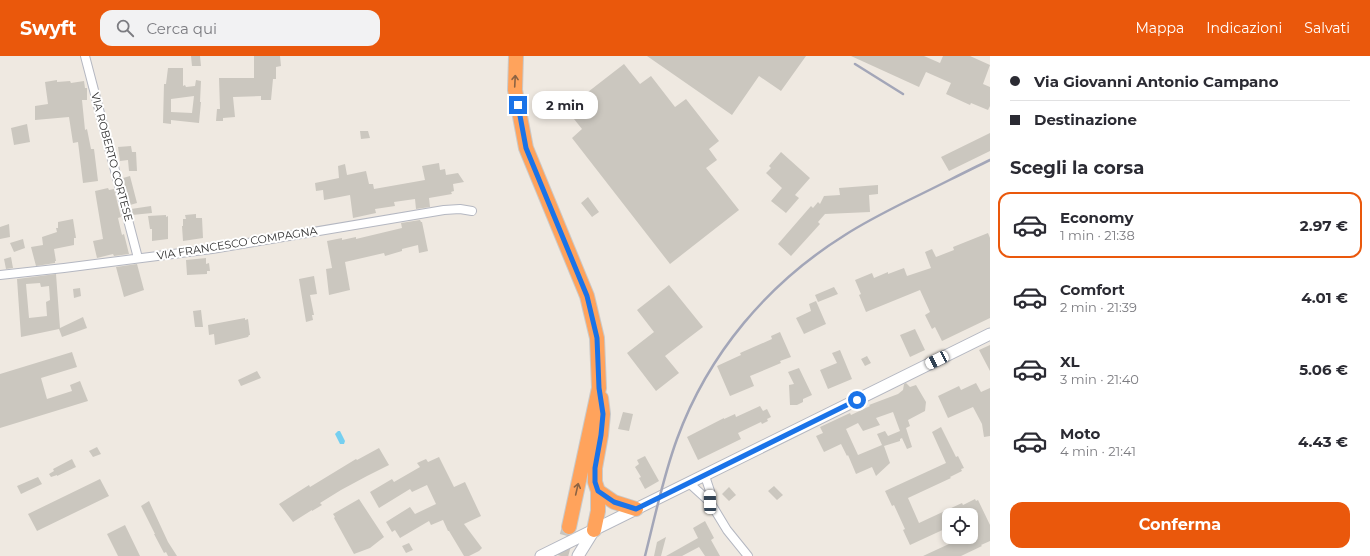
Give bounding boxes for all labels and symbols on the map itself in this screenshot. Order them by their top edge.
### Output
one-way arrow [512,75,519,88]
street label: VIA ROBERTO CORTESE [88,91,136,223]
callout: 2 min [532,91,598,119]
route end [509,96,527,114]
street label: VIA FRANCESCO COMPAGNA [156,223,318,263]
car [924,349,950,371]
route start [848,391,866,409]
one-way arrow [574,483,581,496]
car [704,490,716,514]

